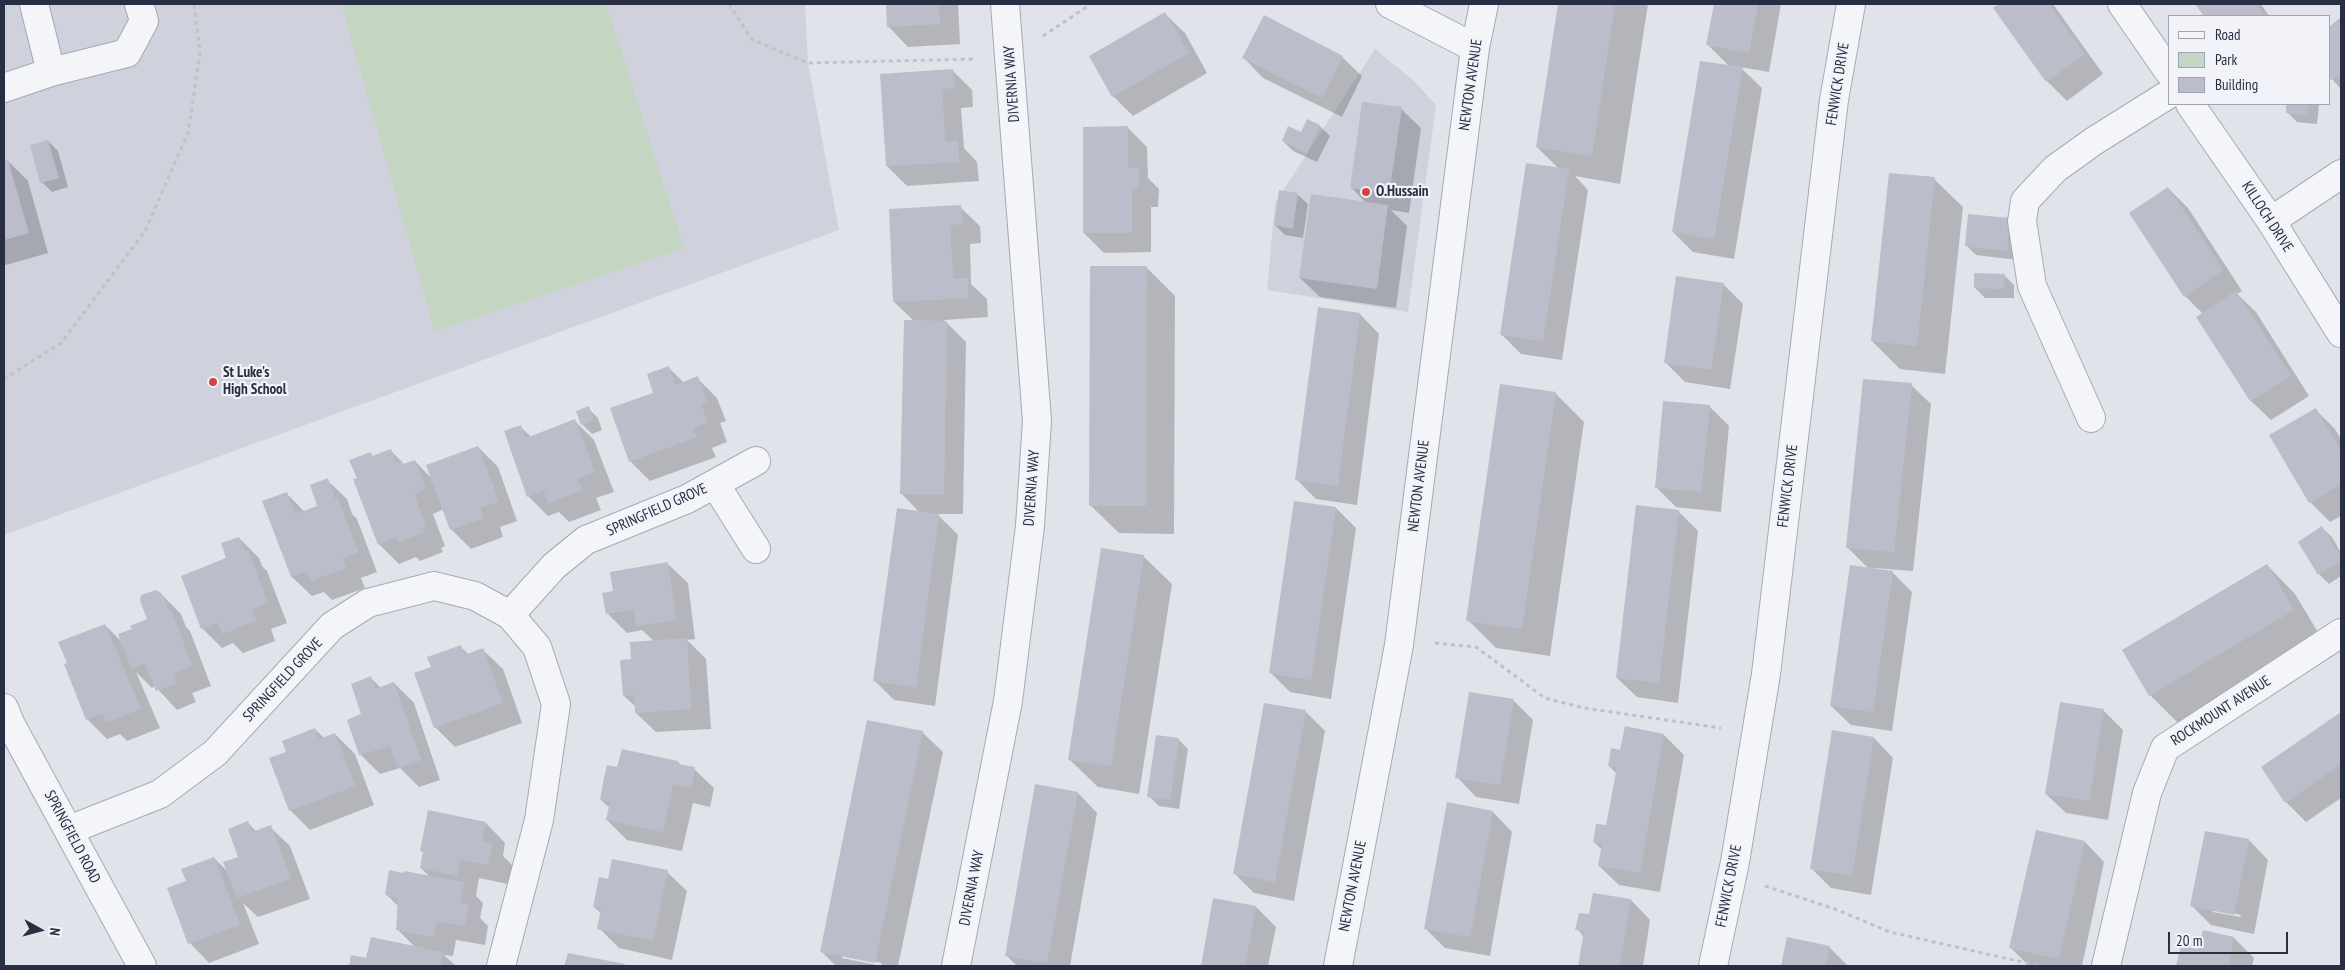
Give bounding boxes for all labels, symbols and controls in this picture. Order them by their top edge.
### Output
legend [2168,15,2330,105]
text: Road [2215,25,2241,44]
street label: NEWTON AVENUE [1456,38,1486,132]
street label: FENWICK DRIVE [1823,41,1853,127]
street label: DIVERNIA WAY [1000,45,1024,123]
text: Park [2215,50,2237,69]
text: Building [2215,75,2258,94]
street label: KILLOCH DRIVE [2237,178,2297,256]
place label: O.Hussain [1376,183,1429,201]
marker: O.Hussain [1360,186,1372,198]
place label: St Luke's High School [223,364,286,399]
marker: St Luke's High School [207,376,219,388]
street label: NEWTON AVENUE [1404,439,1434,533]
street label: FENWICK DRIVE [1774,443,1802,529]
street label: DIVERNIA WAY [1020,449,1044,527]
street label: SPRINGFIELD GROVE [604,480,710,540]
street label: SPRINGFIELD GROVE [240,634,326,726]
street label: ROCKMOUNT AVENUE [2168,672,2274,750]
street label: SPRINGFIELD ROAD [40,788,104,886]
street label: NEWTON AVENUE [1335,839,1371,933]
street label: FENWICK DRIVE [1712,843,1746,929]
street label: DIVERNIA WAY [956,849,988,927]
north arrow [15,905,65,955]
scale bar [2170,922,2290,954]
text: N [45,927,64,937]
text: 20 m [2176,931,2202,950]

